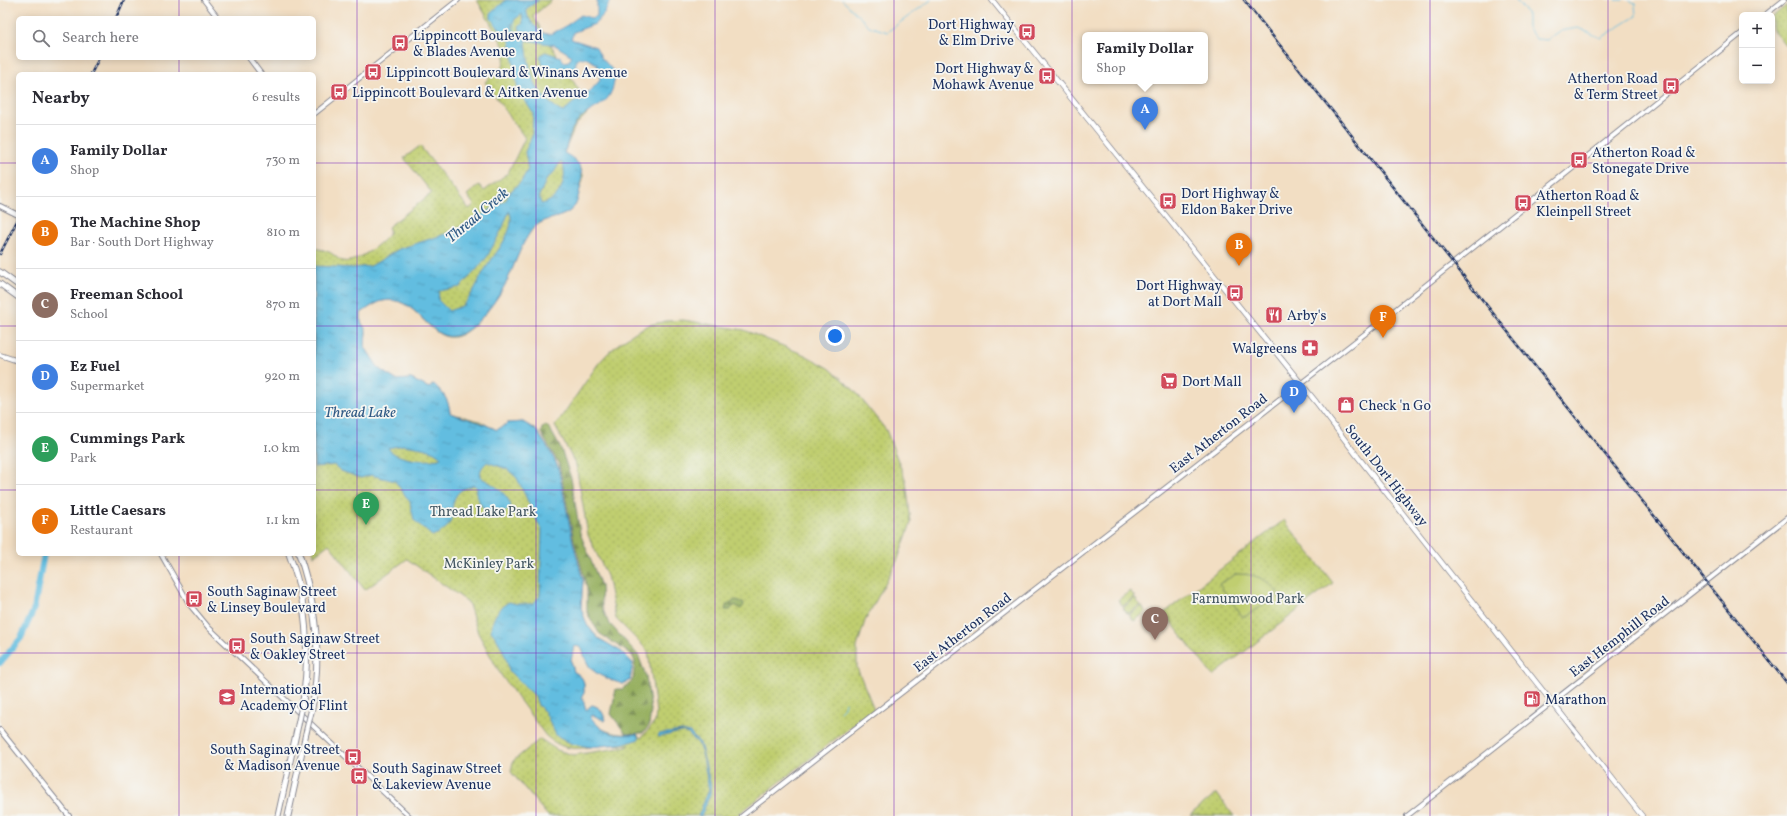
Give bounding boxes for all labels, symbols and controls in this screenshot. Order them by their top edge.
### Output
map controls [1739,12,1775,84]
button: + [1739,12,1775,48]
search box [16,16,316,60]
place label: Dort Highway & Elm Drive [928,16,1014,51]
bus stop icon: Dort Highway & Elm Drive [1017,22,1037,42]
icon: search [30,27,52,49]
place label: Lippincott Boulevard & Blades Avenue [413,27,543,62]
text: Search here [62,28,139,49]
popup [1082,32,1208,84]
bus stop icon: Lippincott Boulevard & Blades Avenue [390,33,410,53]
text: Family Dollar [1096,39,1194,60]
button: − [1739,48,1775,84]
place label: Dort Highway & Mohawk Avenue [932,60,1034,95]
text: Shop [1096,60,1126,78]
bus stop icon: Lippincott Boulevard & Winans Avenue [363,62,383,82]
place label: Lippincott Boulevard & Winans Avenue [386,64,628,83]
bus stop icon: Dort Highway & Mohawk Avenue [1037,66,1057,86]
place label: Atherton Road & Term Street [1568,70,1658,105]
bus stop icon: Atherton Road & Term Street [1661,76,1681,96]
bus stop icon: Lippincott Boulevard & Aitken Avenue [329,82,349,102]
place label: Lippincott Boulevard & Aitken Avenue [352,84,588,103]
text: Nearby [32,87,90,110]
text: 6 results [252,89,300,107]
pin: A [1132,97,1158,130]
text: Family Dollar [70,141,167,162]
place label: Atherton Road & Stonegate Drive [1592,144,1696,179]
bus stop icon: Atherton Road & Stonegate Drive [1569,150,1589,170]
text: A [40,152,50,170]
text: 730 m [266,152,300,170]
text: Shop [70,162,99,180]
water label: Thread Creek [442,184,514,249]
place label: Dort Highway & Eldon Baker Drive [1181,185,1293,220]
place label: Atherton Road & Kleinpell Street [1536,187,1640,222]
bus stop icon: Dort Highway & Eldon Baker Drive [1158,191,1178,211]
bus stop icon: Atherton Road & Kleinpell Street [1513,193,1533,213]
text: The Machine Shop [70,213,200,234]
text: B [41,224,49,242]
text: 810 m [266,224,300,242]
pin: B [1226,233,1252,266]
text: Bar · South Dort Highway [70,234,214,252]
place label: Dort Highway at Dort Mall [1136,277,1222,312]
bus stop icon: Dort Highway at Dort Mall [1225,283,1245,303]
text: Freeman School [70,285,183,306]
text: C [41,296,49,314]
text: 870 m [266,296,300,314]
restaurant icon: Arby's [1264,305,1284,325]
pin: F [1370,305,1396,338]
text: School [70,306,108,324]
place label: Arby's [1287,307,1327,326]
your location [825,326,845,346]
pharmacy icon: Walgreens [1300,338,1320,358]
place label: Walgreens [1232,340,1297,359]
text: Ez Fuel [70,357,120,378]
text: D [40,368,50,386]
text: 920 m [264,368,300,386]
supermarket icon: Dort Mall [1159,371,1179,391]
place label: Dort Mall [1182,373,1242,392]
text: Supermarket [70,378,145,396]
pin: D [1281,380,1307,413]
street label: East Atherton Road [1166,390,1272,478]
shop icon: Check 'n Go [1336,395,1356,415]
place label: Check 'n Go [1359,397,1431,416]
water label: Thread Lake [324,403,396,424]
street label: South Dort Highway [1340,421,1432,531]
text: Cummings Park [70,429,185,450]
text: E [41,440,49,458]
text: 1.0 km [263,440,300,458]
text: Park [70,450,97,468]
pin: E [353,492,379,525]
text: Little Caesars [70,501,166,522]
park label: Thread Lake Park [430,503,537,522]
text: F [41,512,49,530]
text: 1.1 km [266,512,300,530]
text: Restaurant [70,522,133,540]
park label: McKinley Park [444,555,535,574]
place label: South Saginaw Street & Linsey Boulevard [207,583,337,618]
bus stop icon: South Saginaw Street & Linsey Boulevard [184,589,204,609]
street label: East Atherton Road [910,589,1016,677]
park label: Farnumwood Park [1192,590,1305,609]
street label: East Hemphill Road [1566,592,1674,682]
pin: C [1142,607,1168,640]
place label: South Saginaw Street & Oakley Street [250,630,380,665]
bus stop icon: South Saginaw Street & Oakley Street [227,636,247,656]
place label: International Academy Of Flint [240,681,348,716]
school or university icon: International Academy Of Flint [217,687,237,707]
fuel station icon: Marathon [1522,689,1542,709]
place label: Marathon [1545,691,1607,710]
place label: South Saginaw Street & Madison Avenue [210,741,340,776]
bus stop icon: South Saginaw Street & Madison Avenue [343,747,363,767]
place label: South Saginaw Street & Lakeview Avenue [372,760,502,795]
bus stop icon: South Saginaw Street & Lakeview Avenue [349,766,369,786]

